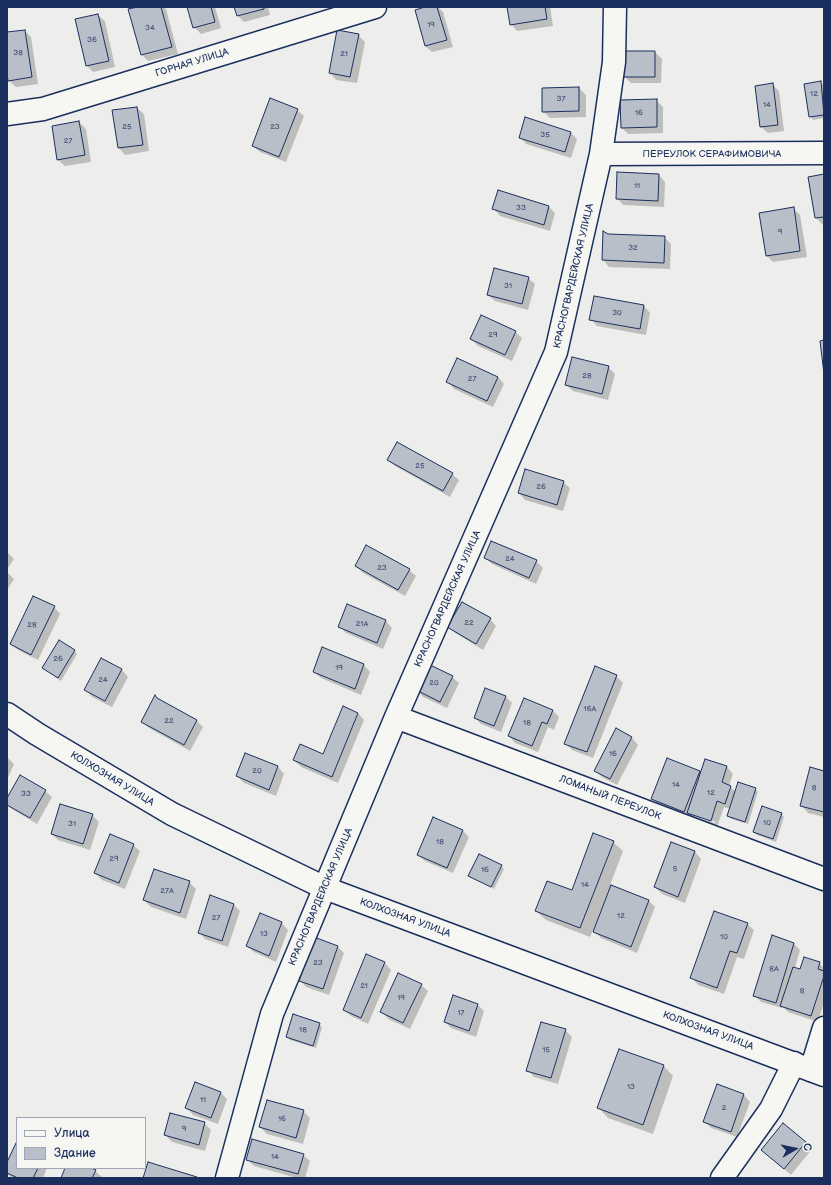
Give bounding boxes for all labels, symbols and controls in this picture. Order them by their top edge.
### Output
house number: 19 [427,20,435,30]
house number: 34 [145,23,155,33]
house number: 36 [87,35,97,45]
street label: ГОРНАЯ УЛИЦА [154,46,230,80]
house number: 38 [13,48,23,58]
house number: 21 [340,49,348,59]
house number: 12 [810,89,818,99]
house number: 37 [557,94,565,104]
house number: 14 [763,100,771,110]
house number: 16 [635,108,643,118]
house number: 25 [122,122,132,132]
house number: 23 [270,122,280,132]
house number: 35 [540,130,550,140]
house number: 27 [64,136,72,146]
street label: ПЕРЕУЛОК СЕРАФИМОВИЧА [643,148,781,160]
house number: 11 [634,181,640,191]
street label: КРАСНОГВАРДЕЙСКАЯ УЛИЦА [551,202,597,350]
house number: 33 [516,203,526,213]
house number: 9 [778,227,782,237]
house number: 32 [628,243,638,253]
house number: 31 [504,281,512,291]
house number: 30 [612,308,622,318]
house number: 29 [488,330,498,340]
house number: 28 [582,371,592,381]
house number: 27 [468,374,476,384]
house number: 25 [415,461,425,471]
house number: 26 [536,482,546,492]
street label: КРАСНОГВАРДЕЙСКАЯ УЛИЦА [412,529,484,669]
house number: 24 [505,554,515,564]
house number: 23 [377,563,387,573]
house number: 22 [464,618,474,628]
house number: 21А [356,619,368,629]
house number: 28 [27,620,37,630]
house number: 26 [53,654,63,664]
house number: 19 [335,663,343,673]
house number: 24 [98,675,108,685]
house number: 20 [429,678,439,688]
house number: 16А [584,704,596,714]
house number: 22 [164,716,174,726]
house number: 18 [523,718,531,728]
street label: КОЛХОЗНАЯ УЛИЦА [68,749,156,809]
house number: 16 [609,749,617,759]
house number: 20 [252,766,262,776]
street label: ЛОМАНЫЙ ПЕРЕУЛОК [558,773,662,823]
house number: 14 [672,780,680,790]
house number: 8 [812,783,816,793]
house number: 12 [707,788,715,798]
house number: 33 [21,789,31,799]
house number: 10 [763,818,771,828]
house number: 31 [68,819,76,829]
street label: КРАСНОГВАРДЕЙСКАЯ УЛИЦА [286,826,356,968]
house number: 18 [436,837,444,847]
house number: 29 [109,854,119,864]
house number: 5 [673,864,677,874]
house number: 16 [481,865,489,875]
house number: 14 [581,880,589,890]
house number: 27А [160,886,174,896]
street label: КОЛХОЗНАЯ УЛИЦА [358,896,452,940]
house number: 12 [617,911,625,921]
house number: 27 [212,913,220,923]
house number: 13 [260,929,268,939]
house number: 10 [720,932,728,942]
house number: 23 [313,958,323,968]
house number: 8А [769,964,779,974]
house number: 21 [360,981,368,991]
house number: 8 [800,986,804,996]
house number: 19 [397,993,405,1003]
house number: 17 [457,1008,465,1018]
street label: КОЛХОЗНАЯ УЛИЦА [661,1009,755,1053]
house number: 18 [299,1025,307,1035]
house number: 15 [542,1045,550,1055]
house number: 13 [627,1082,635,1092]
house number: 11 [200,1095,206,1105]
house number: 2 [722,1103,726,1113]
house number: 16 [278,1114,286,1124]
legend [16,1117,146,1169]
house number: 9 [182,1124,186,1134]
text: Улица [54,1126,90,1141]
north arrow [775,1129,815,1169]
text: С [800,1142,814,1152]
text: Здание [54,1146,96,1161]
house number: 14 [271,1152,279,1162]

